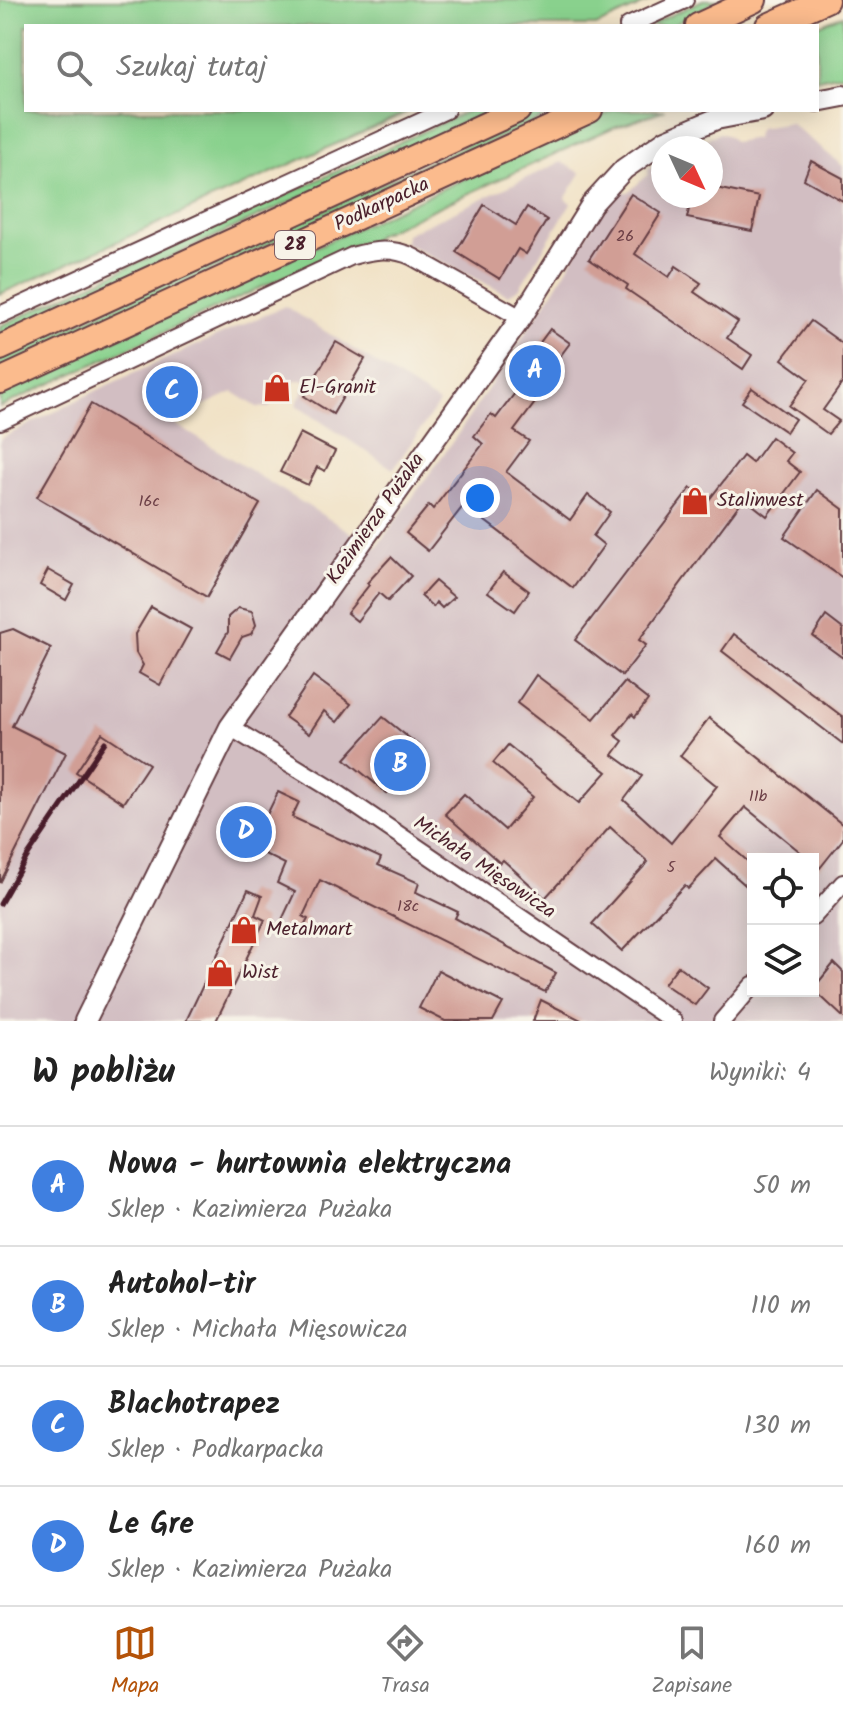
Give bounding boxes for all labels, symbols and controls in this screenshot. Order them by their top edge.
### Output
search box [24,24,819,112]
text: Szukaj tutaj [116,44,267,92]
icon: search [52,46,96,90]
north arrow [651,136,723,208]
street label: Podkarpacka [329,169,435,241]
house number: 26 [616,224,634,249]
road number: 28 [275,231,315,259]
pin: A [509,341,561,401]
pin: C [146,362,198,422]
place label: El-Granit [299,372,376,404]
shop icon: El-Granit [262,373,292,403]
street label: Kazimierza Pużaka [319,447,433,591]
your location [460,478,500,518]
place label: Stalinwest [717,485,804,517]
shop icon: Stalinwest [680,486,710,516]
house number: 16c [138,489,160,514]
pin: B [374,735,426,795]
house number: 11b [749,784,768,809]
pin: D [220,802,272,862]
street label: Michała Mięsowicza [406,808,562,928]
map controls [747,853,819,997]
button: locate [747,853,819,925]
house number: 5 [667,855,677,880]
house number: 18c [397,894,419,919]
place label: Metalmart [266,914,353,946]
shop icon: Metalmart [229,915,259,945]
button: layers [747,925,819,997]
place label: Wist [242,957,279,989]
shop icon: Wist [205,958,235,988]
text: W pobliżu [32,1046,175,1100]
text: Wyniki: 4 [709,1052,811,1094]
text: Nowa - hurtownia elektryczna [108,1141,511,1189]
text: A [50,1165,66,1207]
text: 50 m [753,1165,811,1207]
text: Sklep · Kazimierza Pużaka [108,1189,392,1231]
text: Autohol-tir [108,1261,255,1309]
text: B [50,1285,66,1327]
text: 110 m [751,1285,811,1327]
text: Sklep · Michała Mięsowicza [108,1309,408,1351]
text: Blachotrapez [108,1381,280,1429]
text: C [50,1405,66,1447]
text: 130 m [744,1405,811,1447]
text: Sklep · Podkarpacka [108,1429,324,1471]
text: Le Gre [108,1501,194,1549]
text: D [49,1525,67,1567]
text: 160 m [744,1525,811,1567]
text: Sklep · Kazimierza Pużaka [108,1549,392,1591]
tab: Mapa [111,1621,159,1704]
tab: Trasa [381,1621,430,1704]
tab: Zapisane [651,1621,732,1704]

